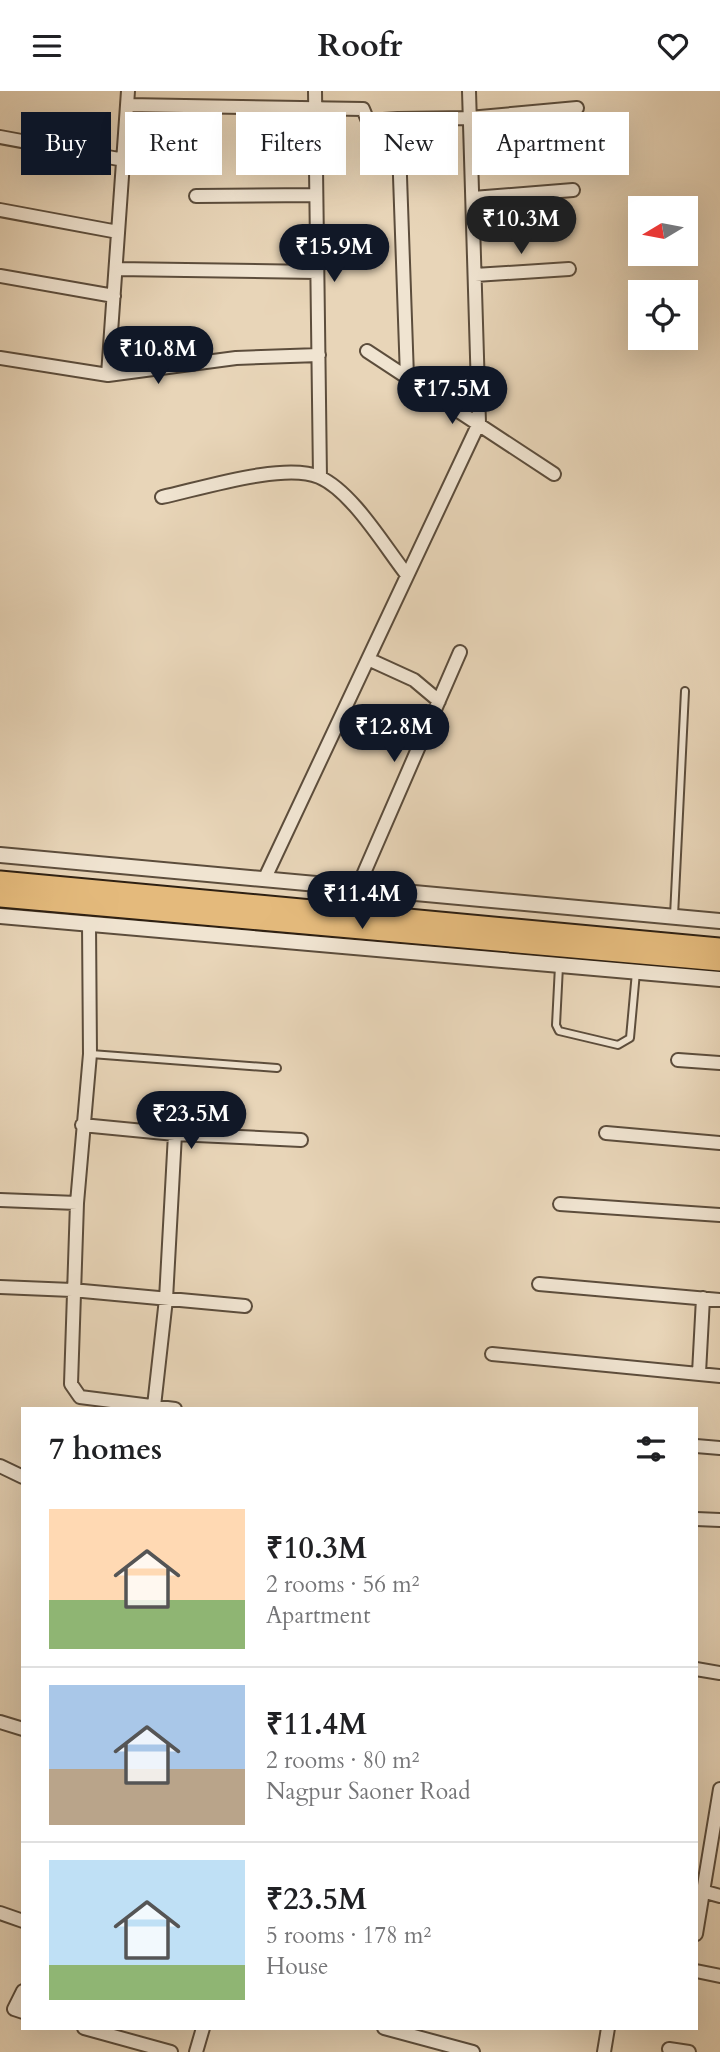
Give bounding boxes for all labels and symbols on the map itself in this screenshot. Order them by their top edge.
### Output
north arrow [628,196,698,266]
pin: ₹10.3M [464,197,578,256]
pin: ₹15.9M [277,225,391,284]
pin: ₹10.8M [101,327,215,386]
pin: ₹17.5M [395,367,509,426]
pin: ₹12.8M [337,705,451,764]
pin: ₹11.4M [305,871,419,931]
pin: ₹23.5M [134,1091,248,1151]

